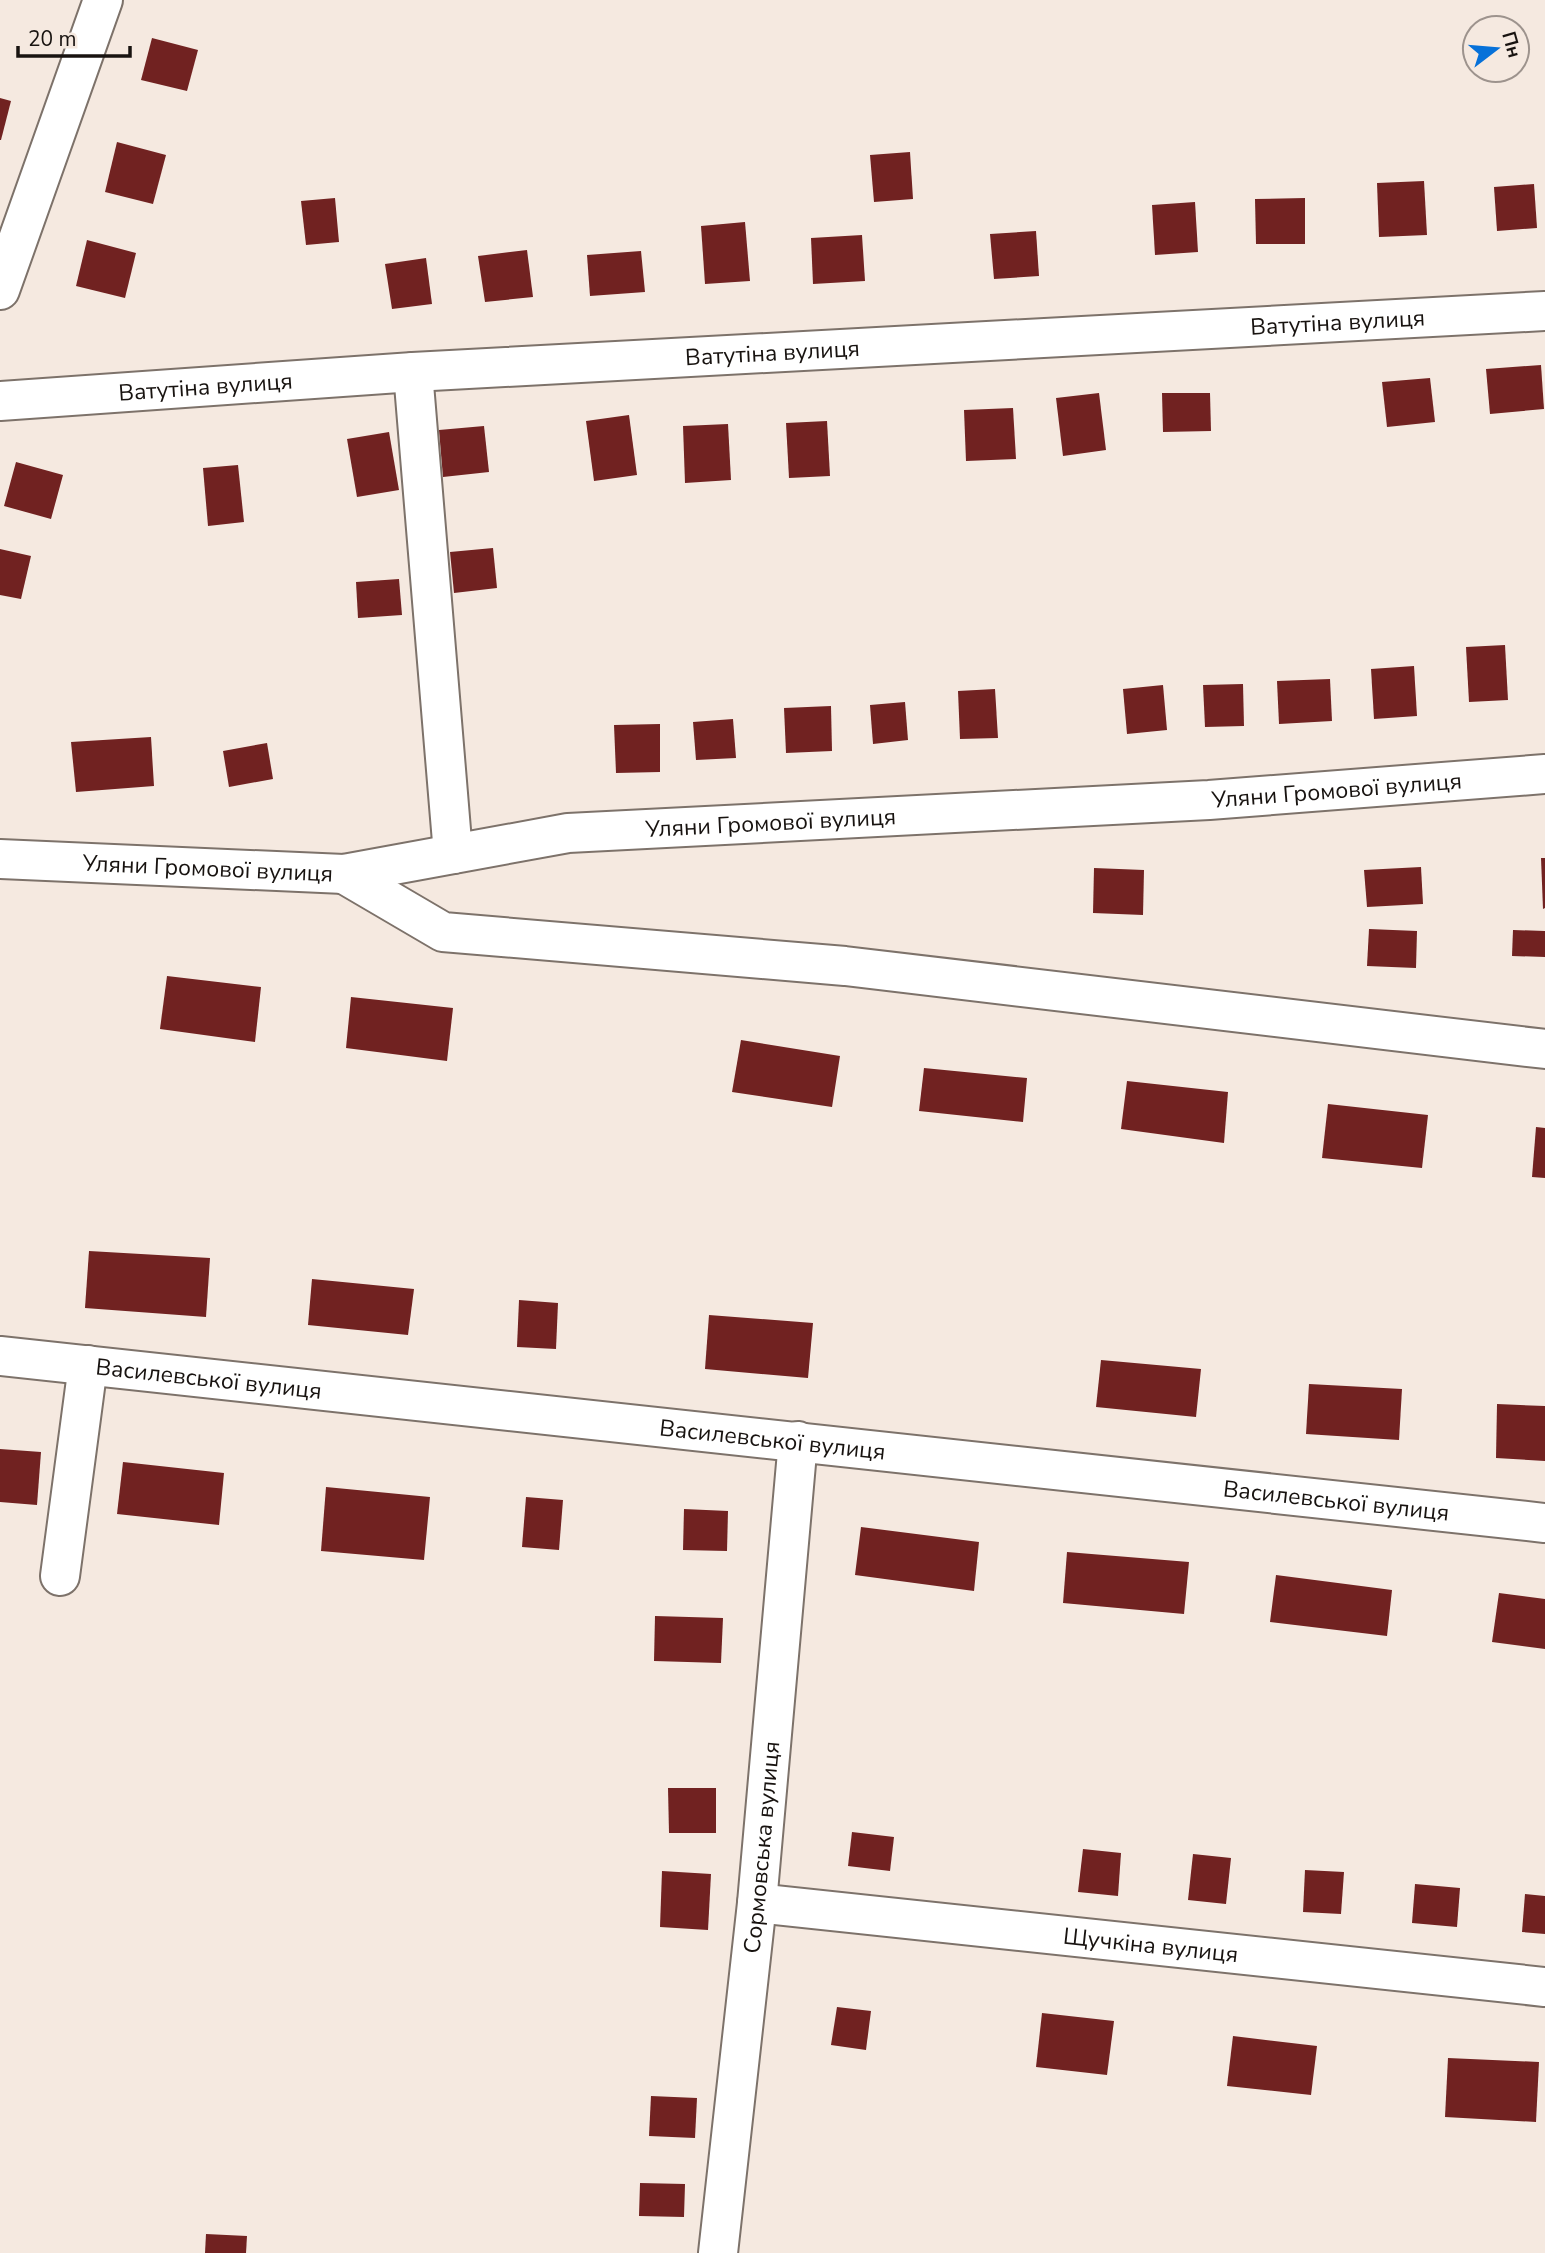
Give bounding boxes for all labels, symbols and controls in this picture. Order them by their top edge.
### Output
scale bar [18,14,130,58]
north arrow [1461,14,1531,84]
text: 20 m [28,25,77,53]
text: Пн [1495,28,1527,61]
street label: Ватутіна вулиця [1250,302,1426,342]
street label: Ватутіна вулиця [684,332,861,373]
street label: Ватутіна вулиця [117,365,294,408]
street label: Уляни Громової вулиця [1209,765,1463,815]
street label: Уляни Громової вулиця [644,801,897,845]
street label: Уляни Громової вулиця [81,847,334,889]
street label: Василевської вулиця [94,1351,323,1406]
street label: Василевської вулиця [658,1412,887,1467]
street label: Василевської вулиця [1222,1473,1451,1528]
street label: Сормовська вулиця [736,1740,787,1955]
street label: Щучкіна вулиця [1062,1920,1240,1970]

